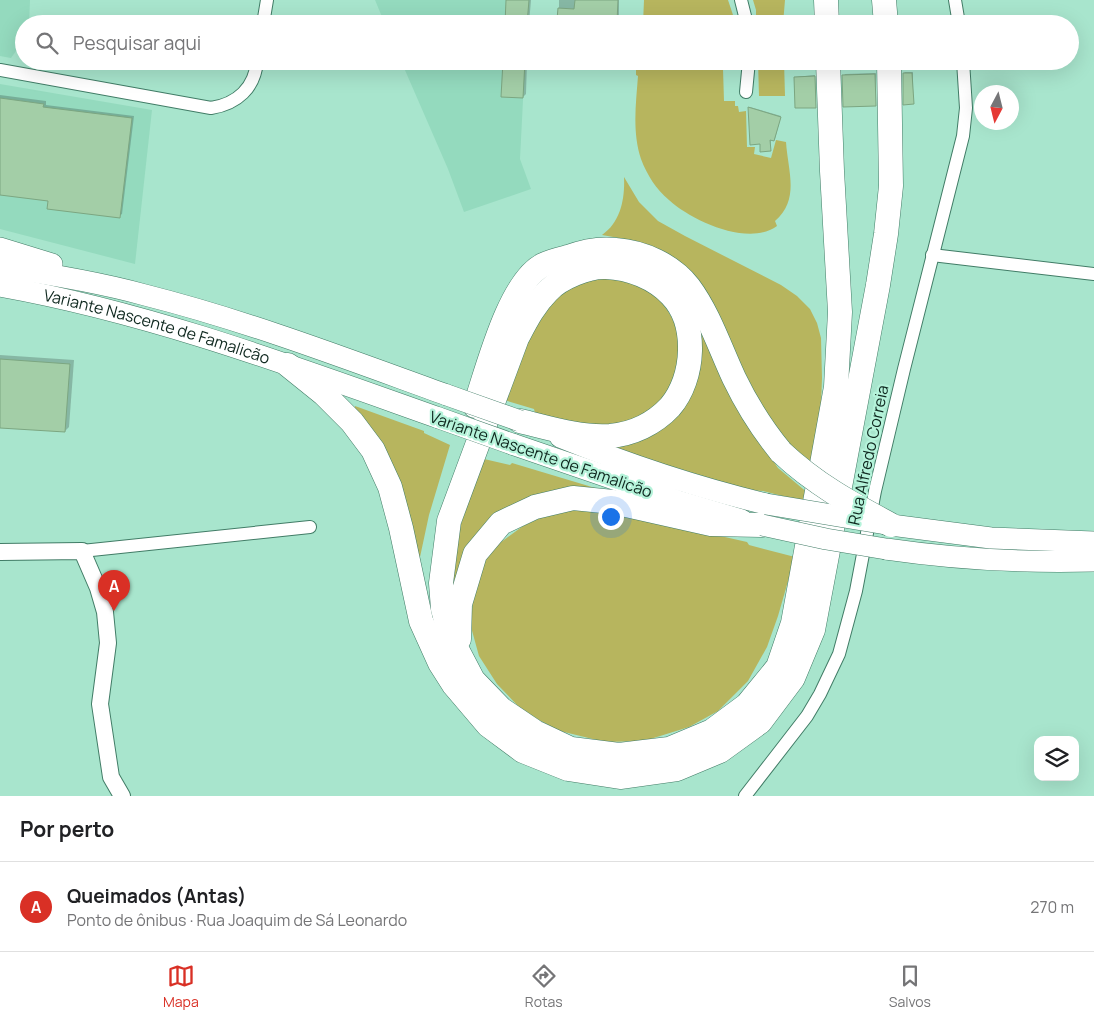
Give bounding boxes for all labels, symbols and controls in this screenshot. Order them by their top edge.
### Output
search box [15,15,1079,70]
icon: search [33,29,61,57]
text: Pesquisar aqui [73,30,201,56]
north arrow [974,85,1019,130]
street label: Variante Nascente de Famalicão [42,284,273,369]
street label: Rua Alfredo Correia [842,383,894,527]
street label: Variante Nascente de Famalicão [427,405,655,503]
your location [598,504,624,530]
pin: A [98,570,130,611]
map controls [1034,736,1079,781]
button: layers [1034,736,1079,781]
text: Por perto [20,815,114,843]
text: Queimados (Antas) [67,883,246,909]
text: A [31,896,41,918]
text: 270 m [1030,896,1074,918]
text: Ponto de ônibus · Rua Joaquim de Sá Leonardo [67,909,407,931]
tab: Mapa [163,962,199,1011]
tab: Rotas [525,962,563,1011]
tab: Salvos [889,962,931,1011]

